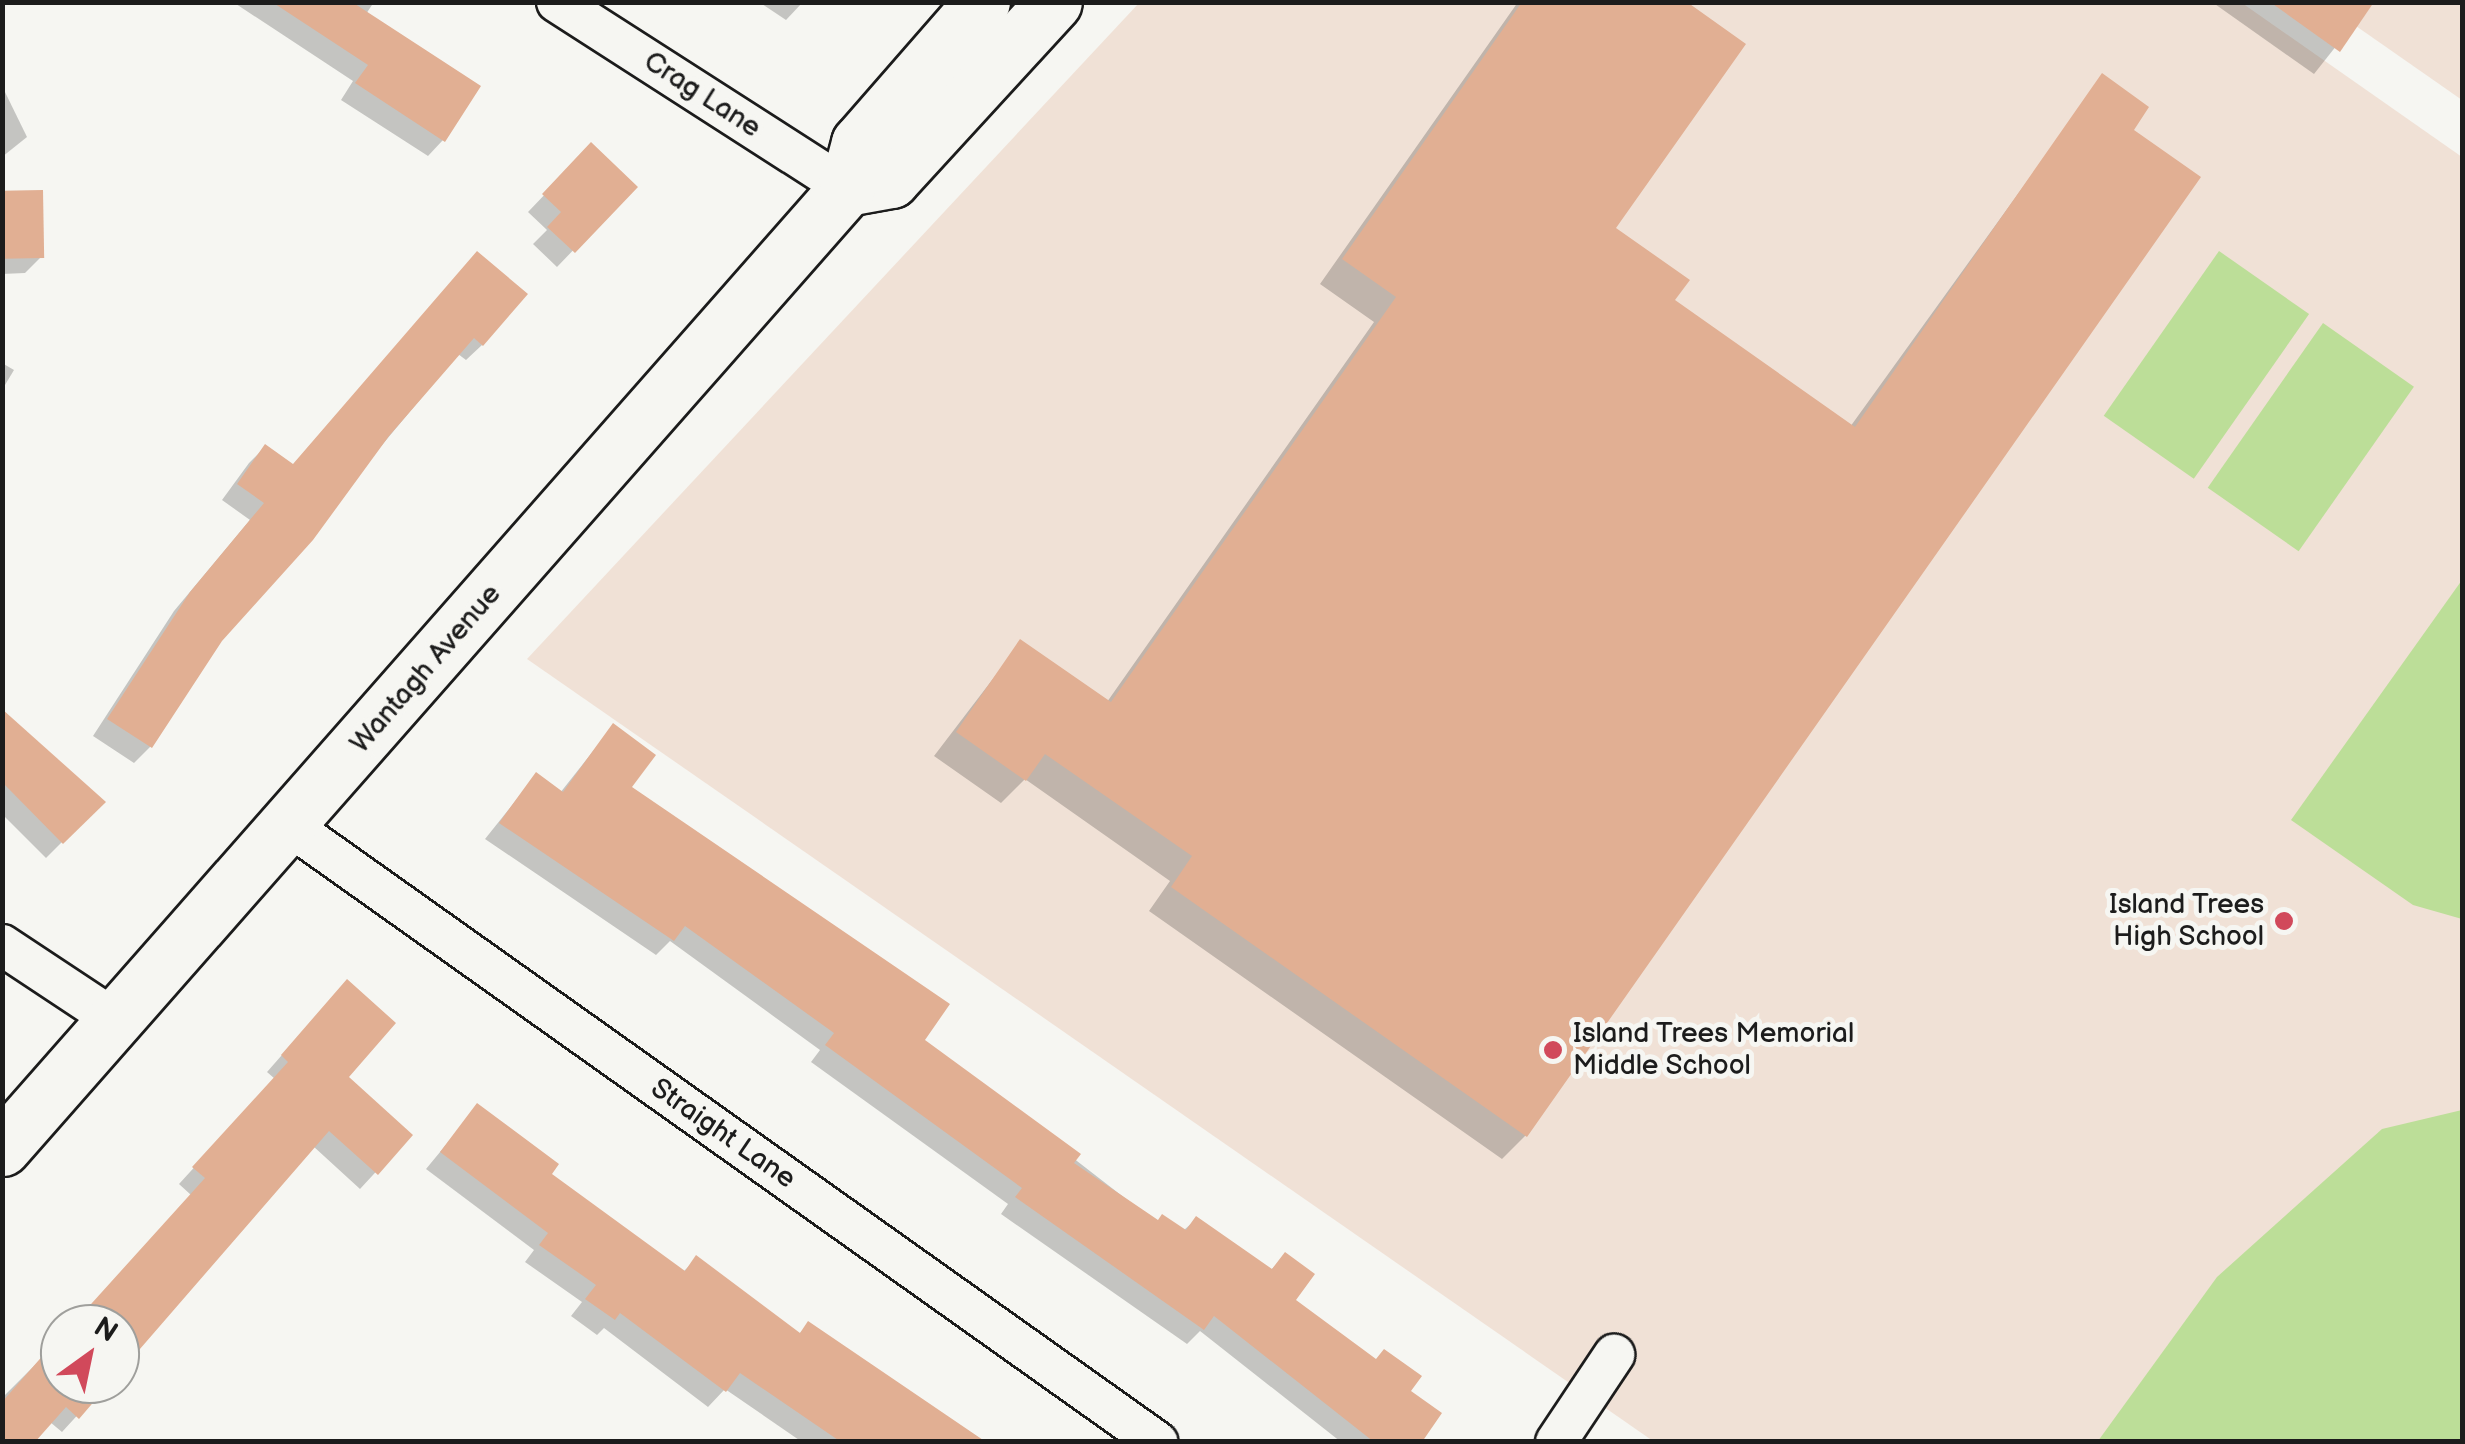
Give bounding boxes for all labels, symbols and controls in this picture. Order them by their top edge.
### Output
street label: Crag Lane [637,45,767,145]
street label: Wantagh Avenue [344,578,508,760]
place label: Island Trees High School [2108,888,2264,954]
marker: Island Trees High School [2273,910,2295,932]
place label: Island Trees Memorial Middle School [1573,1017,1855,1083]
marker: Island Trees Memorial Middle School [1542,1039,1564,1061]
street label: Straight Lane [644,1072,802,1196]
north arrow [40,1304,140,1404]
text: N [88,1311,123,1350]

